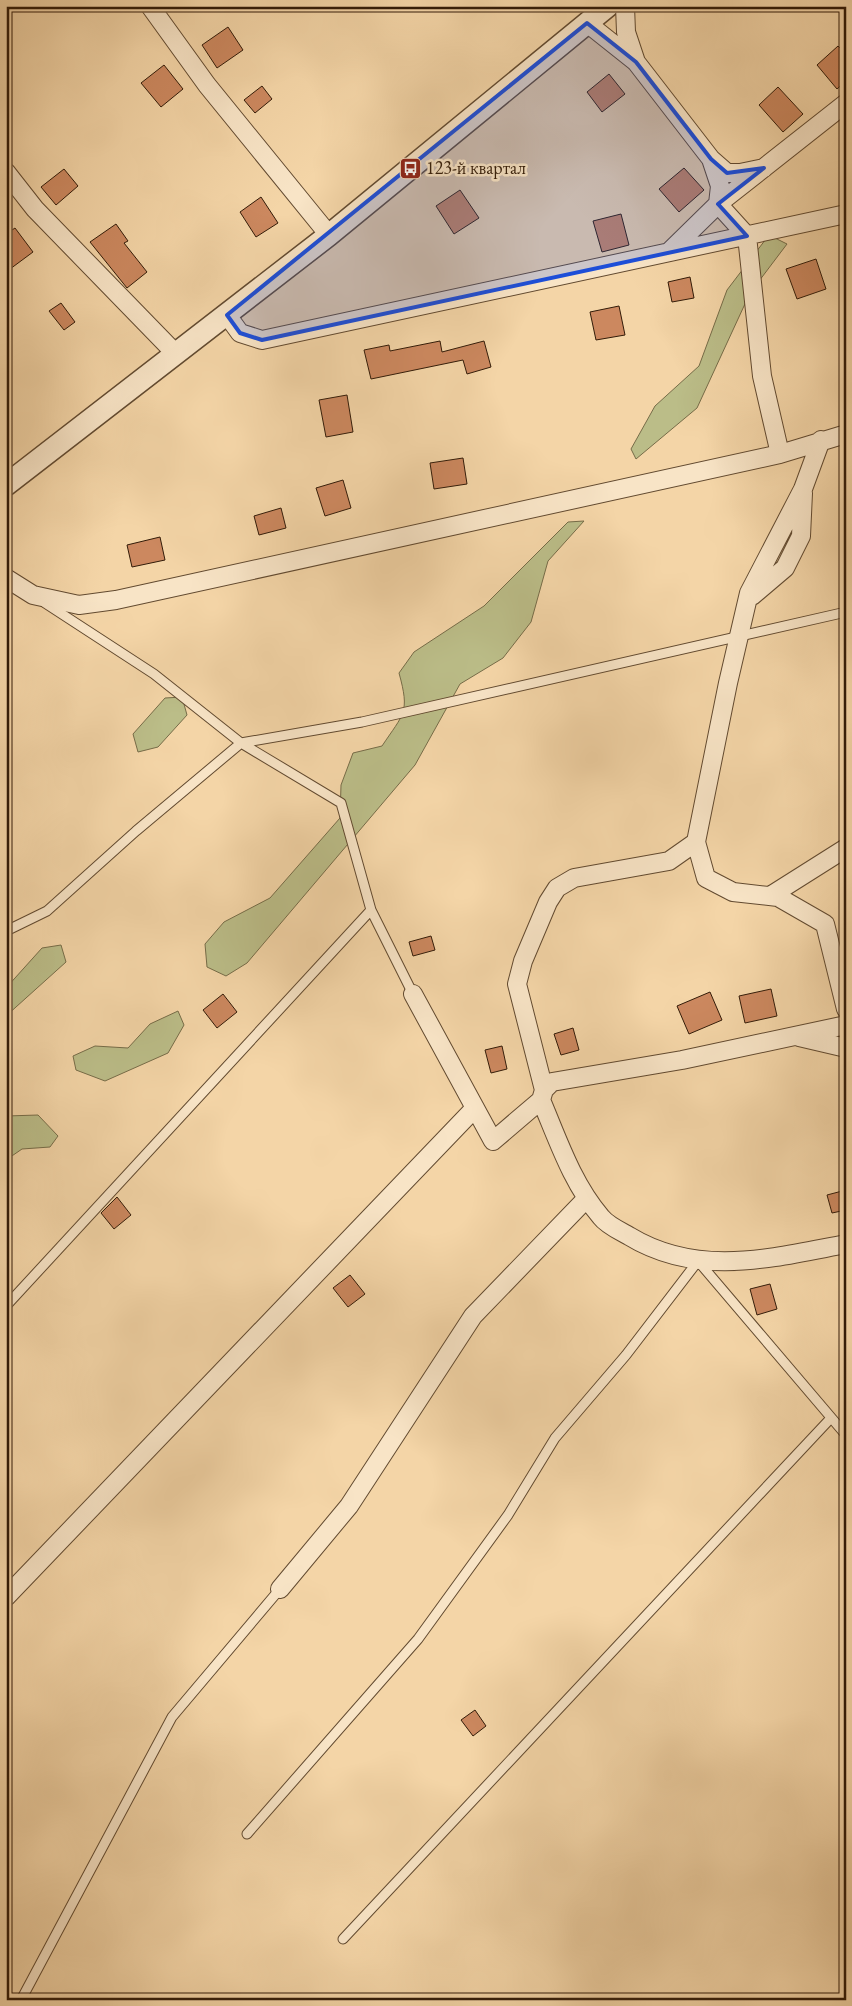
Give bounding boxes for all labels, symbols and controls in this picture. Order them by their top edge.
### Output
bus stop icon: 123-й квартал [398,156,422,180]
place label: 123-й квартал [426,156,526,179]

